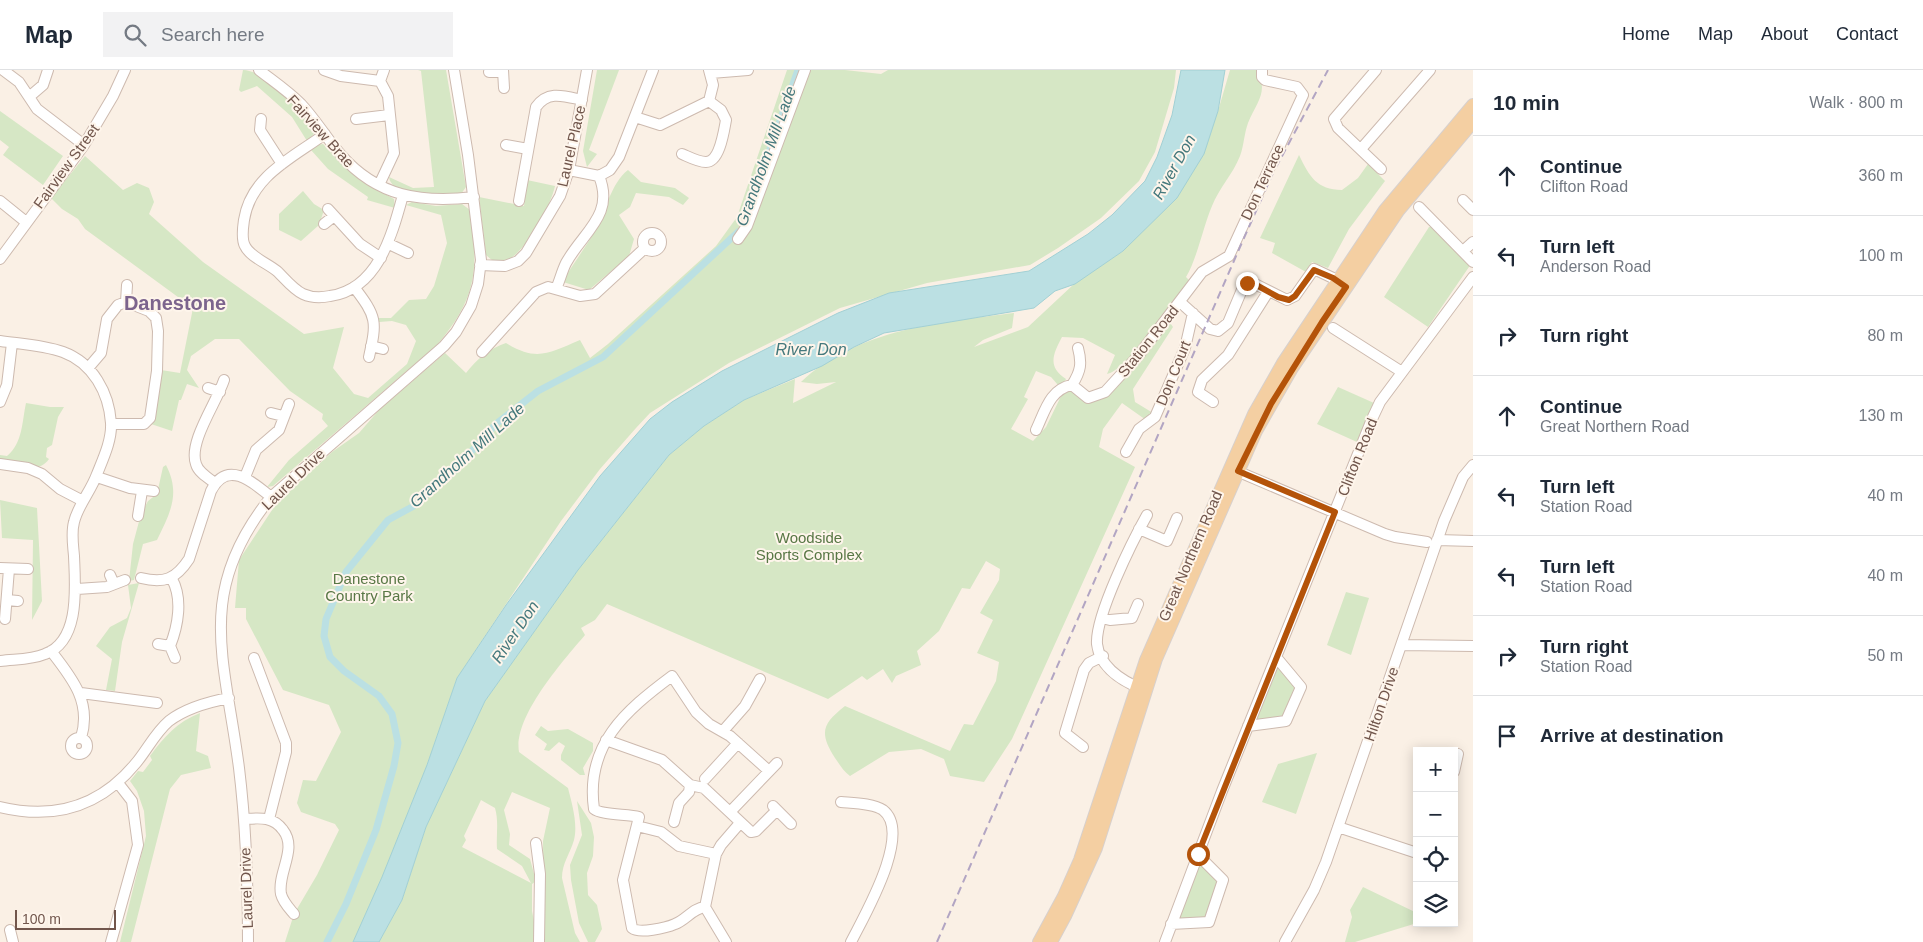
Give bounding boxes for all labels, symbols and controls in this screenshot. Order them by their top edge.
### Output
search box [103,12,453,57]
text: Map [25,21,73,48]
icon: search [121,21,149,49]
text: Search here [161,24,265,45]
text: Home [1622,24,1670,44]
text: Map [1698,24,1733,44]
text: About [1761,24,1808,44]
text: Contact [1836,24,1898,44]
water label: Grandholm Mill Lade [733,84,799,228]
street label: Fairview Brae [284,91,358,171]
text: 10 min [1493,91,1560,114]
text: Walk · 800 m [1809,94,1903,111]
street label: Laurel Place [553,103,589,189]
street label: Fairview Street [30,120,103,211]
water label: River Don [1149,132,1199,202]
street label: Don Terrace [1237,142,1287,222]
text: Continue [1540,156,1622,177]
icon: ahead [1493,162,1521,190]
text: 360 m [1859,167,1903,184]
text: Clifton Road [1540,178,1628,195]
text: Turn left [1540,236,1615,257]
icon: left [1493,242,1521,270]
text: 100 m [1859,247,1903,264]
text: Anderson Road [1540,258,1651,275]
route end [1236,272,1259,295]
district label: Danestone [124,292,226,314]
street label: Station Road [1114,302,1182,380]
icon: right [1493,322,1521,350]
text: Turn right [1540,325,1628,346]
text: 80 m [1867,327,1903,344]
street label: Don Court [1152,337,1194,408]
water label: River Don [775,341,847,358]
text: Continue [1540,396,1622,417]
water label: Grandholm Mill Lade [406,399,528,511]
icon: ahead [1493,402,1521,430]
text: 130 m [1859,407,1903,424]
street label: Clifton Road [1334,416,1380,498]
text: Great Northern Road [1540,418,1689,435]
street label: Laurel Drive [258,445,328,513]
text: Turn left [1540,476,1615,497]
icon: left [1493,482,1521,510]
text: 40 m [1867,487,1903,504]
street label: Great Northern Road [1155,488,1225,624]
text: Station Road [1540,498,1633,515]
park label: Woodside Sports Complex [756,529,863,563]
text: Turn left [1540,556,1615,577]
icon: left [1493,562,1521,590]
text: 40 m [1867,567,1903,584]
park label: Danestone Country Park [325,570,413,604]
text: Station Road [1540,578,1633,595]
water label: River Don [488,598,542,666]
text: Turn right [1540,636,1628,657]
icon: right [1493,642,1521,670]
text: 50 m [1867,647,1903,664]
text: Station Road [1540,658,1633,675]
street label: Hilton Drive [1360,665,1402,743]
icon: arrive [1493,722,1521,750]
text: Arrive at destination [1540,725,1724,746]
map controls [1413,747,1458,927]
button: + [1413,747,1458,792]
button: − [1413,792,1458,837]
button: locate [1413,837,1458,882]
route start [1187,843,1210,866]
street label: Laurel Drive [236,847,256,929]
button: layers [1413,882,1458,927]
scale bar [15,907,116,930]
text: 100 m [22,911,61,927]

